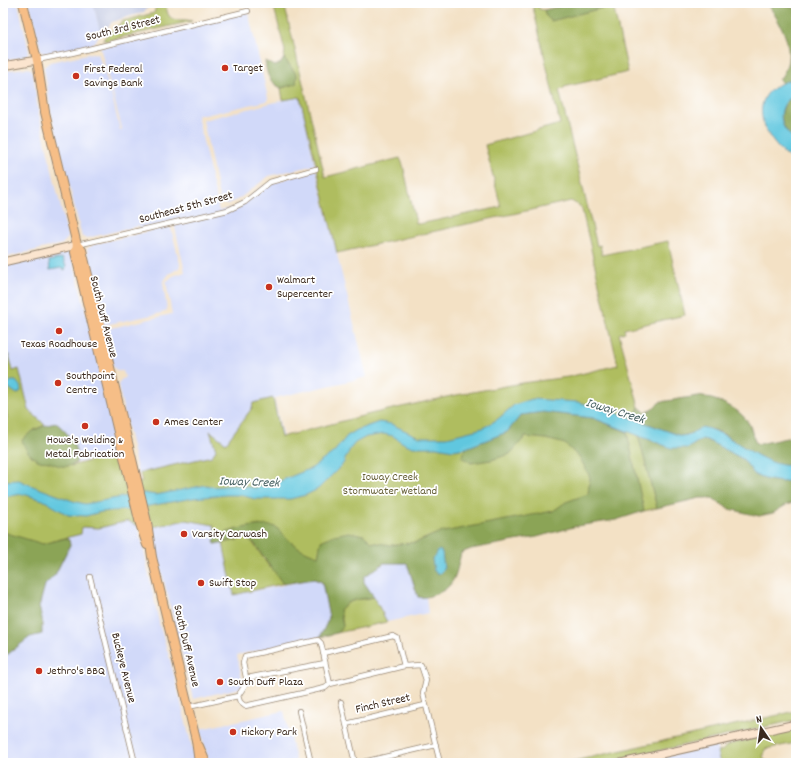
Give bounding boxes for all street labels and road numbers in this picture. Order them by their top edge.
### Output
street label: South 3rd Street [84,11,162,46]
street label: Southeast 5th Street [137,187,235,229]
street label: South Duff Avenue [85,274,121,360]
street label: South Duff Avenue [168,603,204,689]
street label: Buckeye Avenue [106,631,140,705]
street label: Finch Street [354,689,412,719]

